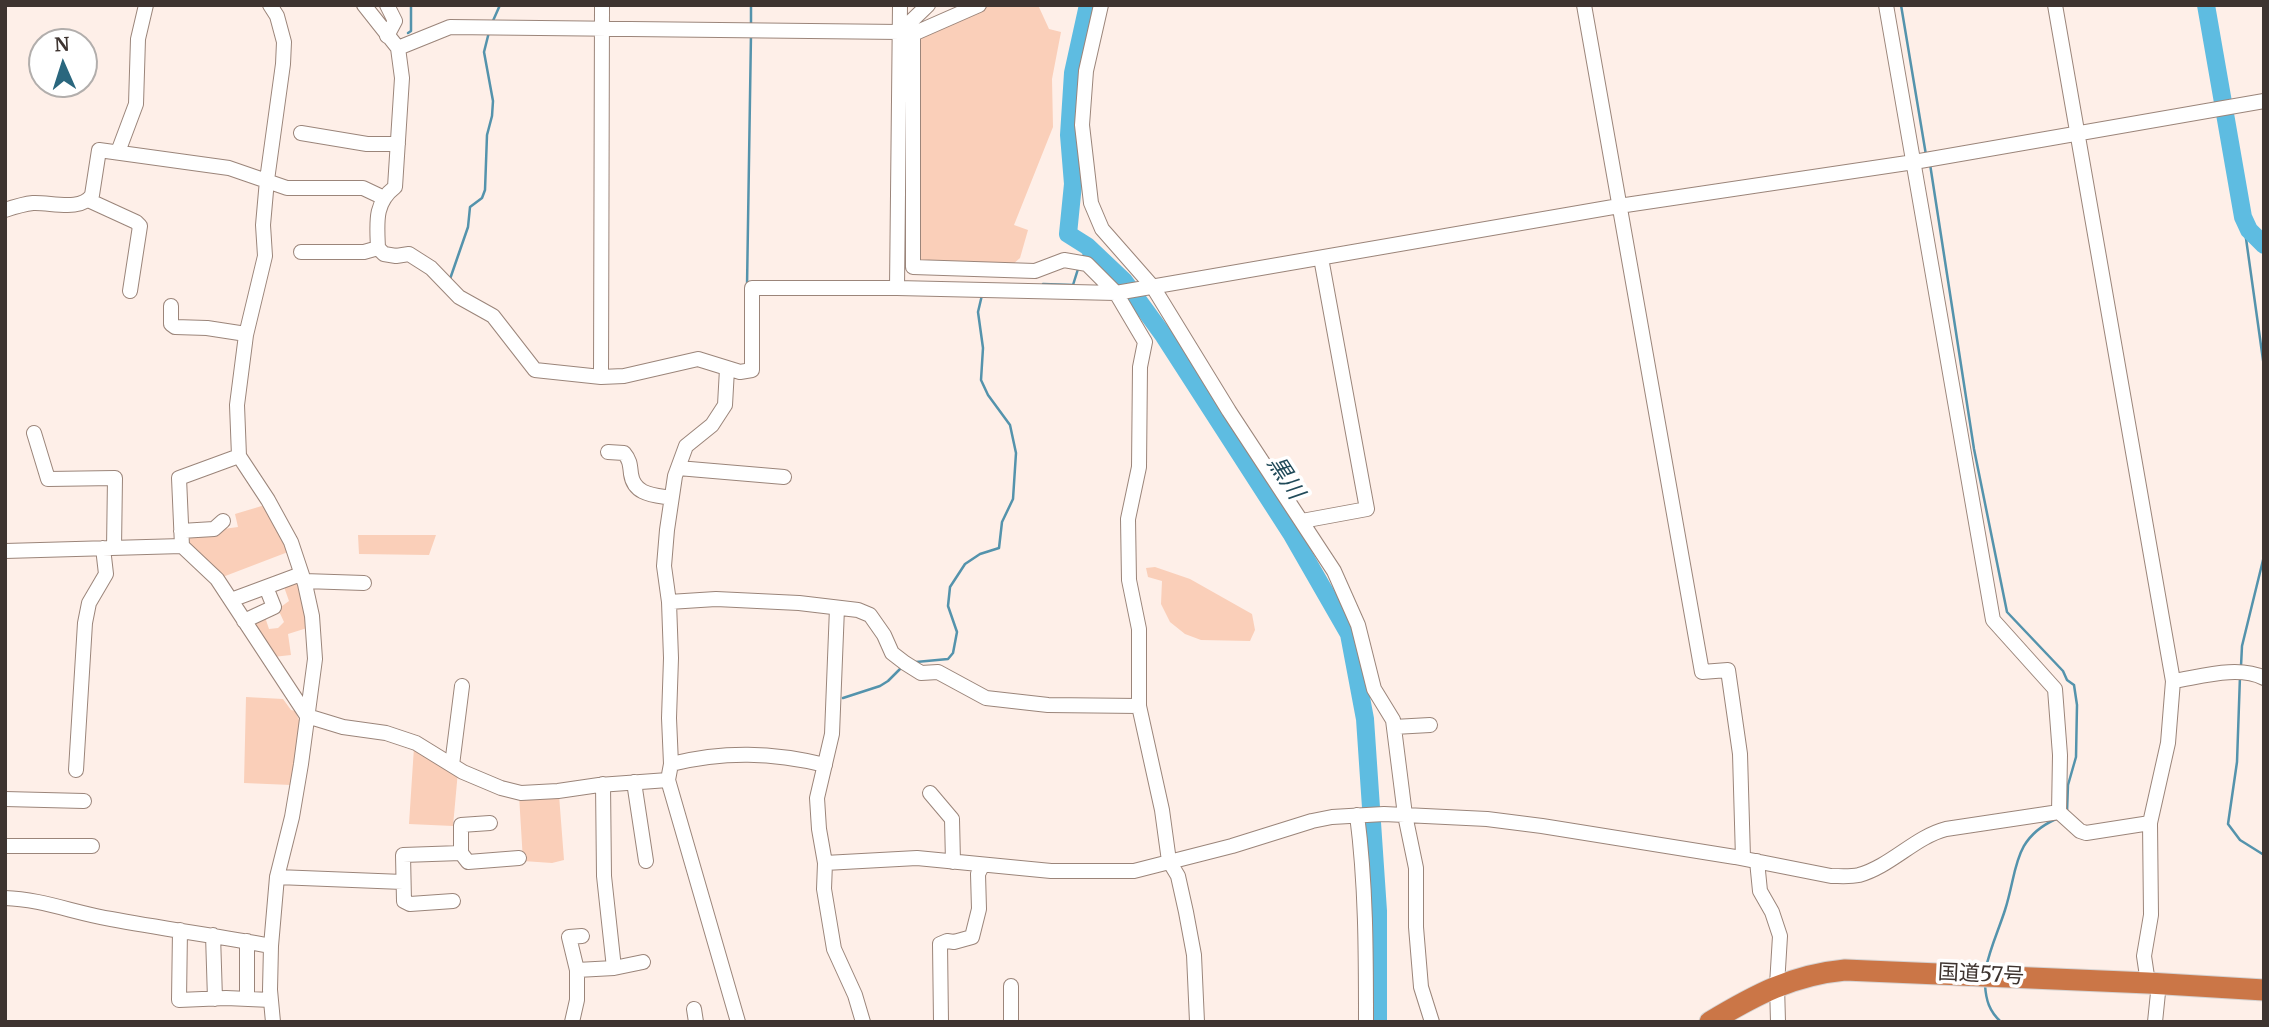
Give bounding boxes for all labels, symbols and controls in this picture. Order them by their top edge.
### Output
north arrow [28,28,98,98]
text: N [54,32,70,56]
water label: 黒川 [1261,451,1309,505]
street label: 国道57号 [1937,960,2025,990]

